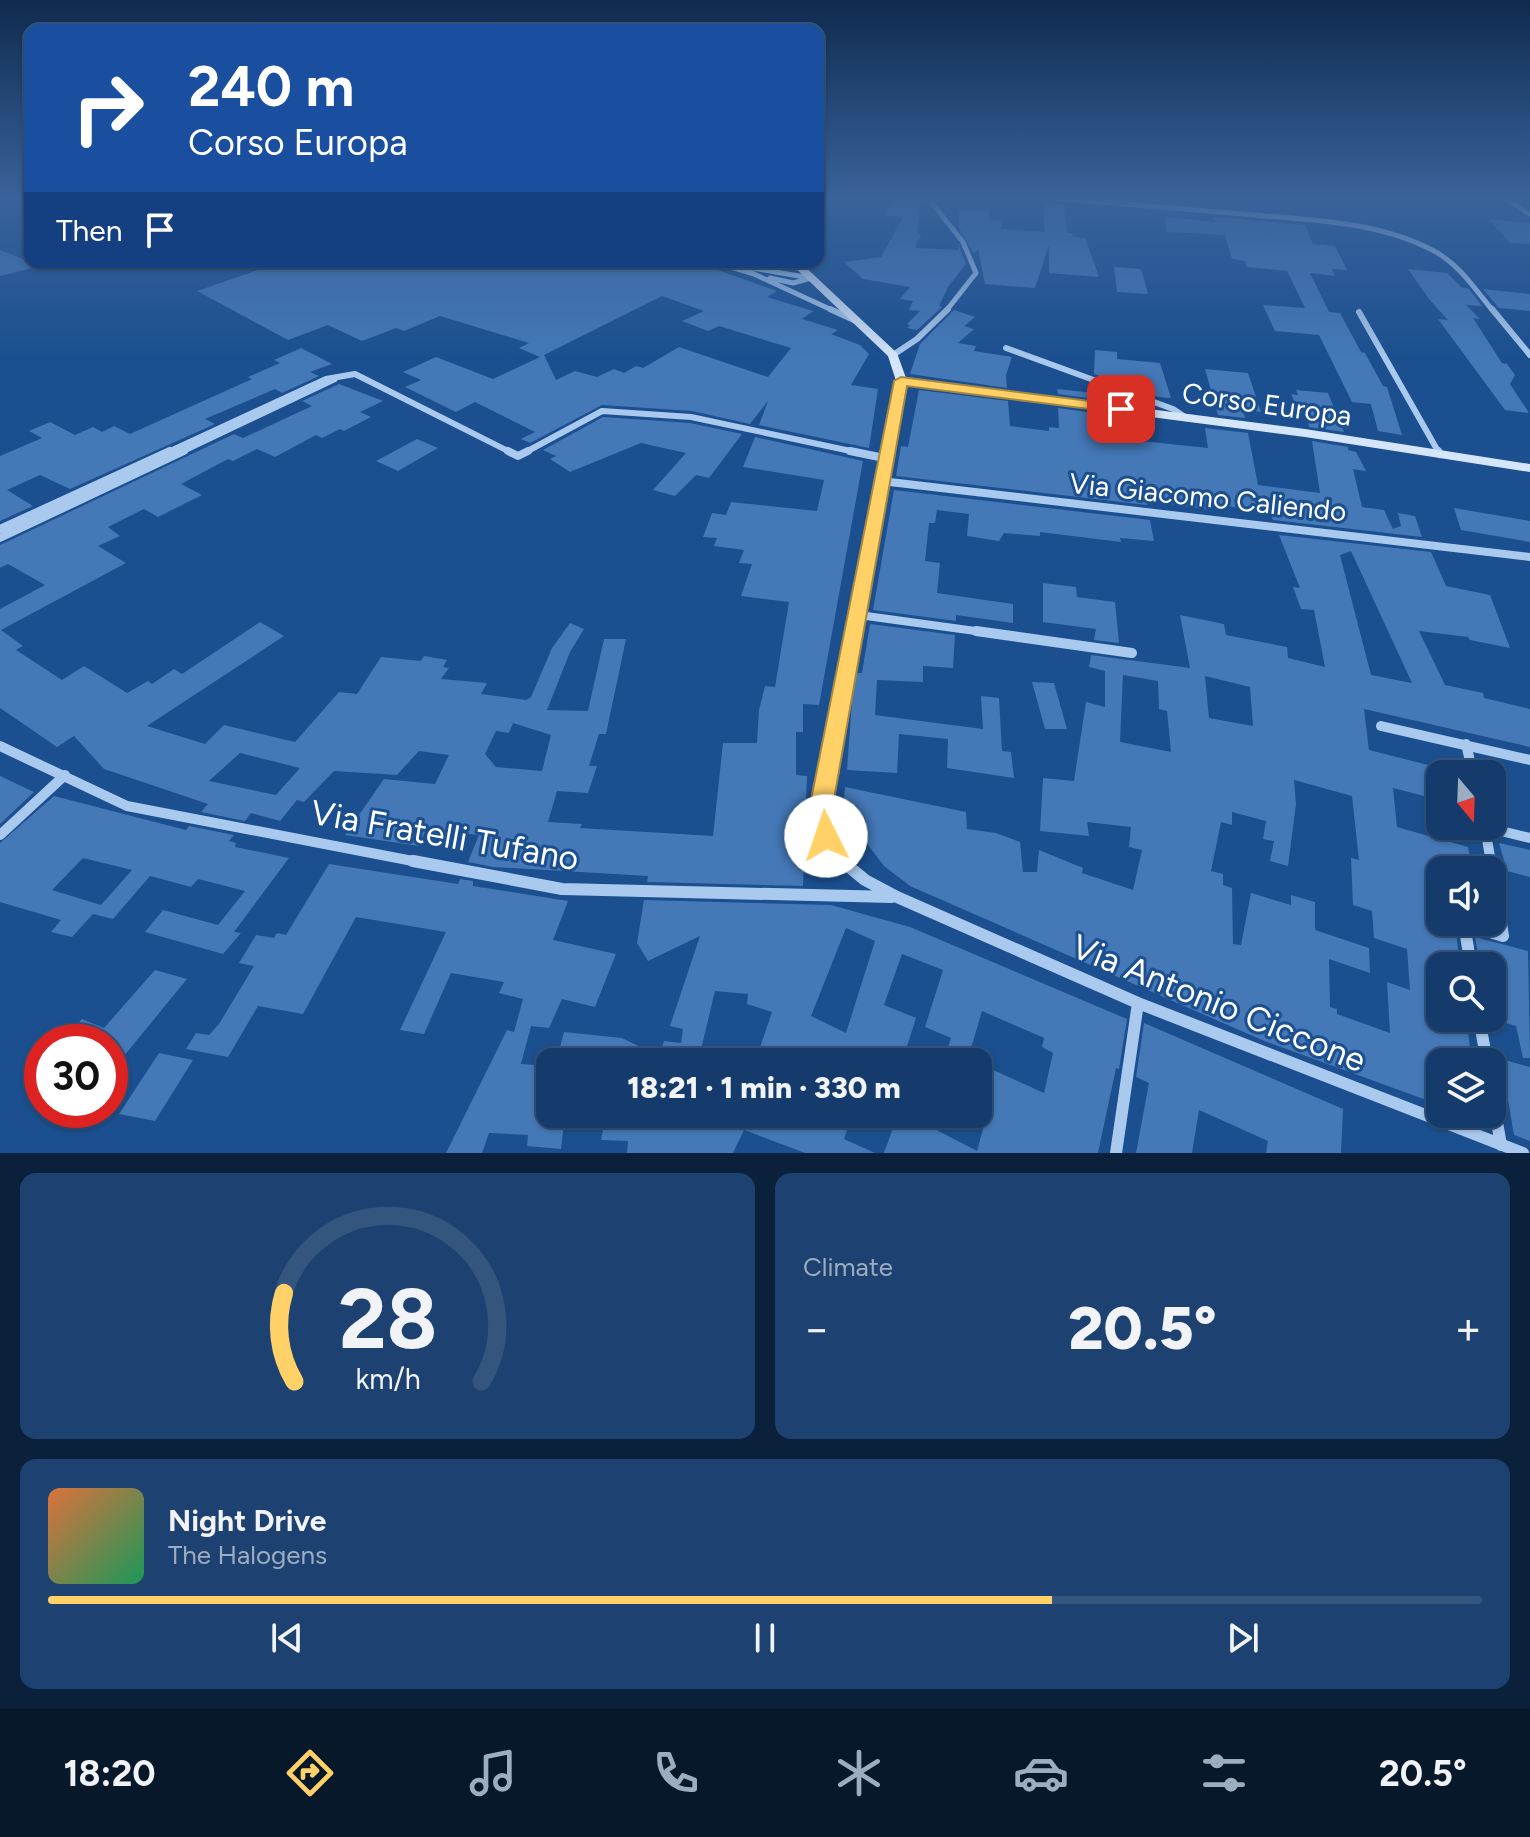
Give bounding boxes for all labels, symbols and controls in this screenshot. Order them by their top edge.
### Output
text: 240 m [188,53,354,120]
icon: right [56,56,160,160]
text: Corso Europa [188,121,408,164]
icon: arrive [138,208,182,252]
text: Then [56,212,122,249]
pin [1087,375,1155,443]
street label: Corso Europa [1180,375,1354,433]
icon: arrive [1099,387,1143,431]
street label: Via Giacomo Caliendo [1068,466,1348,528]
north arrow [1426,760,1506,840]
map controls [1426,760,1506,1128]
street label: Via Fratelli Tufano [308,792,582,879]
position arrow [784,794,868,878]
button: sound [1426,856,1506,936]
street label: Via Antonio Ciccone [1066,926,1372,1081]
button: search [1426,952,1506,1032]
speed limit sign: 30 [24,1024,128,1128]
button: layers [1426,1048,1506,1128]
text: 18:21 · 1 min · 330 m [627,1069,901,1106]
text: Climate [803,1251,893,1283]
text: 28 [338,1269,437,1369]
text: 20.5° [1068,1292,1217,1364]
text: − [803,1302,830,1355]
text: + [1455,1302,1482,1355]
text: km/h [355,1362,420,1396]
text: Night Drive [168,1502,326,1539]
text: The Halogens [168,1539,327,1571]
icon: previous [265,1616,309,1660]
icon: pause [743,1616,787,1660]
icon: next [1221,1616,1265,1660]
icon: directions [282,1745,338,1801]
icon: music [465,1745,521,1801]
icon: phone [648,1745,704,1801]
icon: climate [831,1745,887,1801]
icon: car [1013,1745,1069,1801]
icon: filters [1196,1745,1252,1801]
text: 18:20 [63,1752,156,1795]
text: 20.5° [1379,1752,1467,1795]

